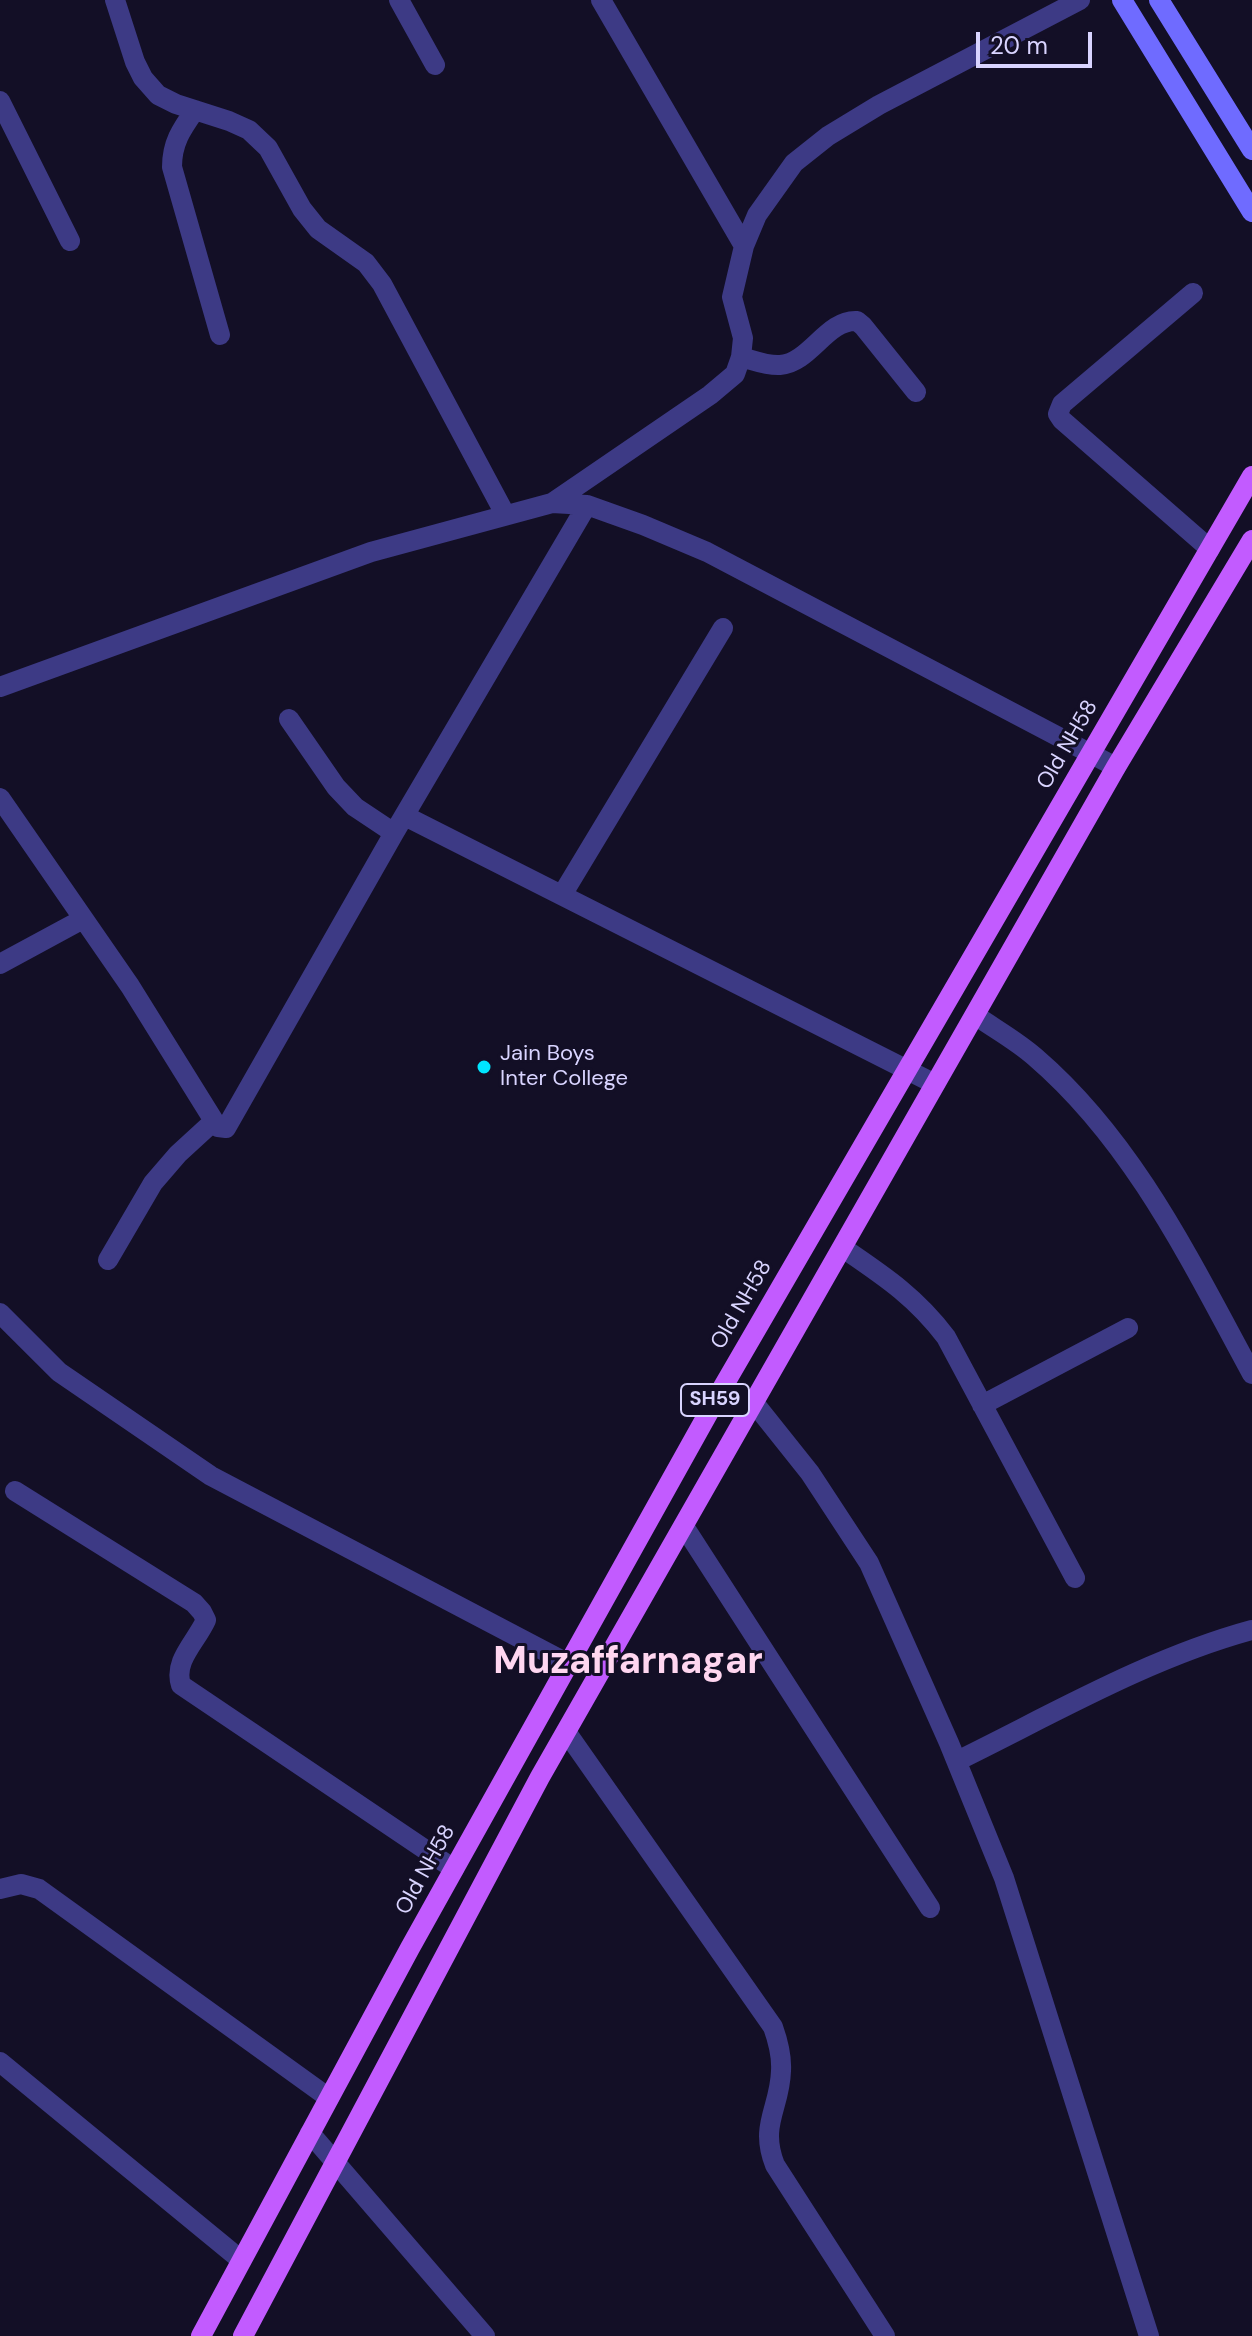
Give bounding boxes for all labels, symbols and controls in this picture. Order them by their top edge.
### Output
scale bar [980,16,1096,66]
text: 20 m [990,30,1048,61]
street label: Old NH58 [1032,696,1104,794]
place label: Jain Boys Inter College [500,1041,628,1092]
marker: Jain Boys Inter College [475,1058,493,1076]
street label: Old NH58 [706,1256,778,1354]
road number: SH59 [681,1384,749,1416]
district label: Muzaffarnagar [493,1640,763,1686]
street label: Old NH58 [391,1820,461,1920]

